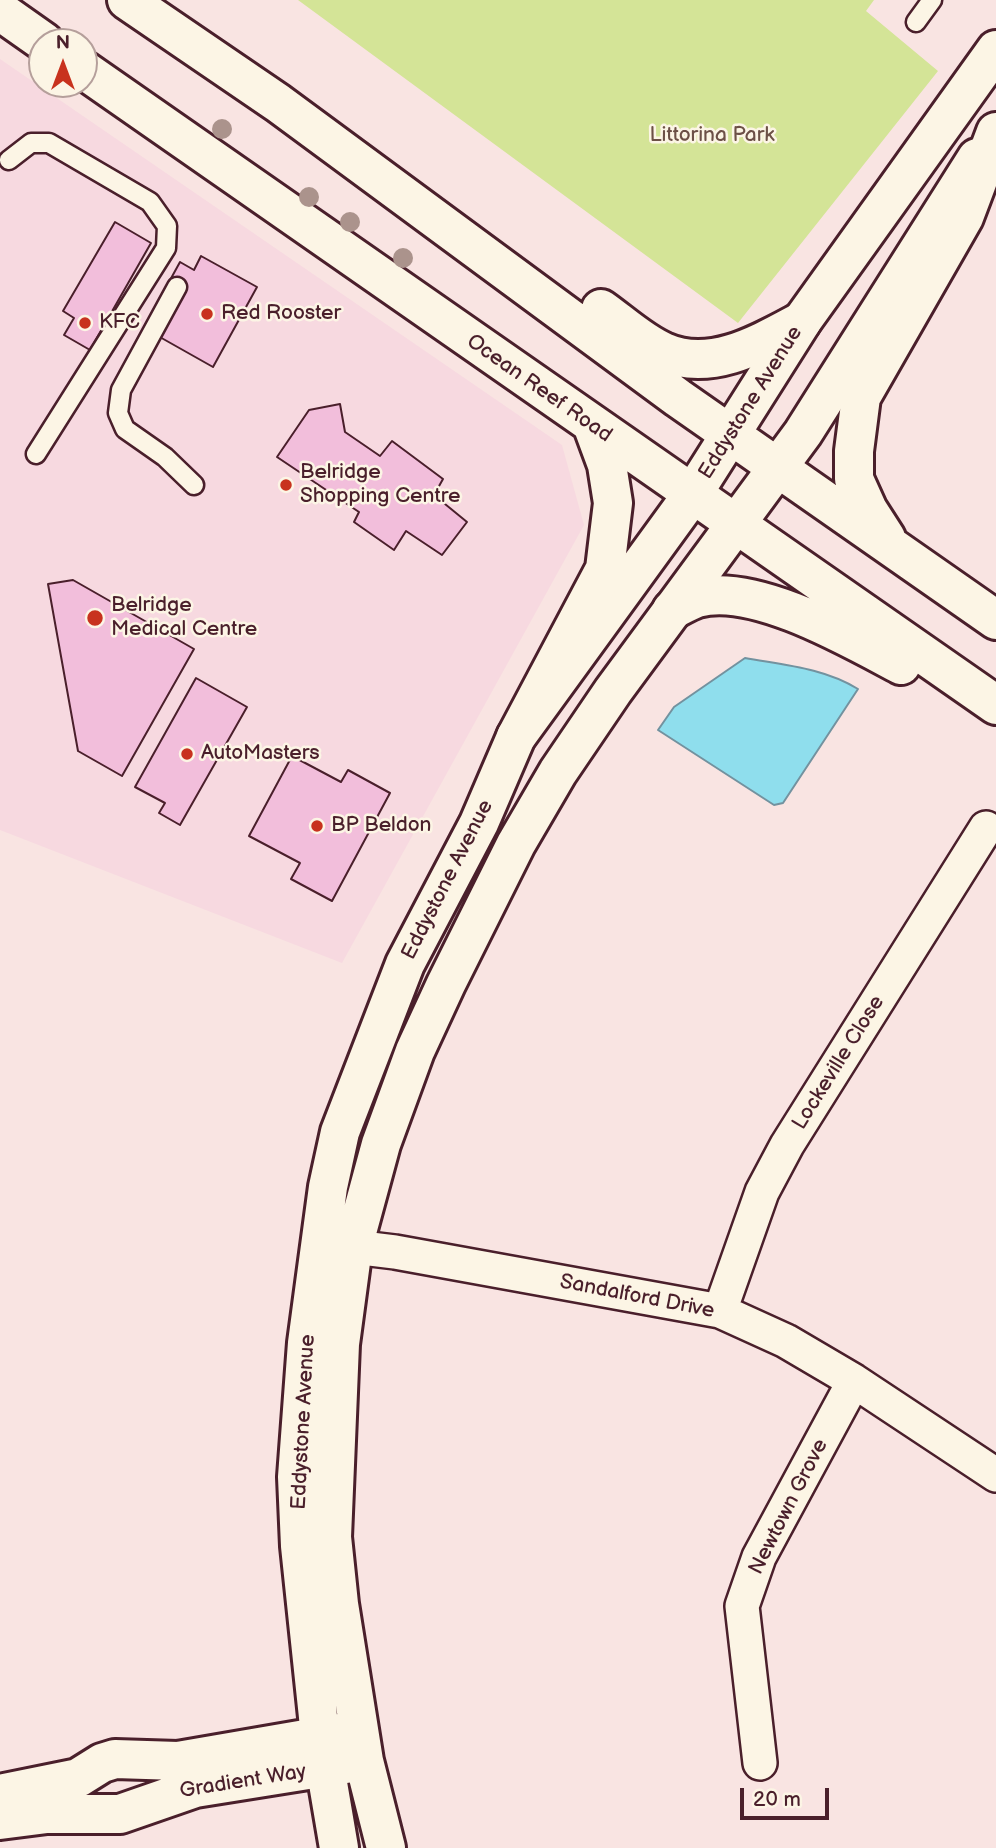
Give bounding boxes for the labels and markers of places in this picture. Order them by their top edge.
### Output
place label: Red Rooster [221,301,341,327]
marker: Red Rooster [199,306,215,322]
place label: KFC [99,310,140,336]
marker: KFC [77,315,93,331]
place label: Belridge Shopping Centre [300,460,460,510]
marker: Belridge Shopping Centre [278,477,294,493]
place label: Belridge Medical Centre [111,593,257,643]
marker: Belridge Medical Centre [85,608,105,628]
place label: AutoMasters [201,741,320,767]
marker: AutoMasters [179,746,195,762]
place label: BP Beldon [331,813,431,839]
marker: BP Beldon [309,818,325,834]

